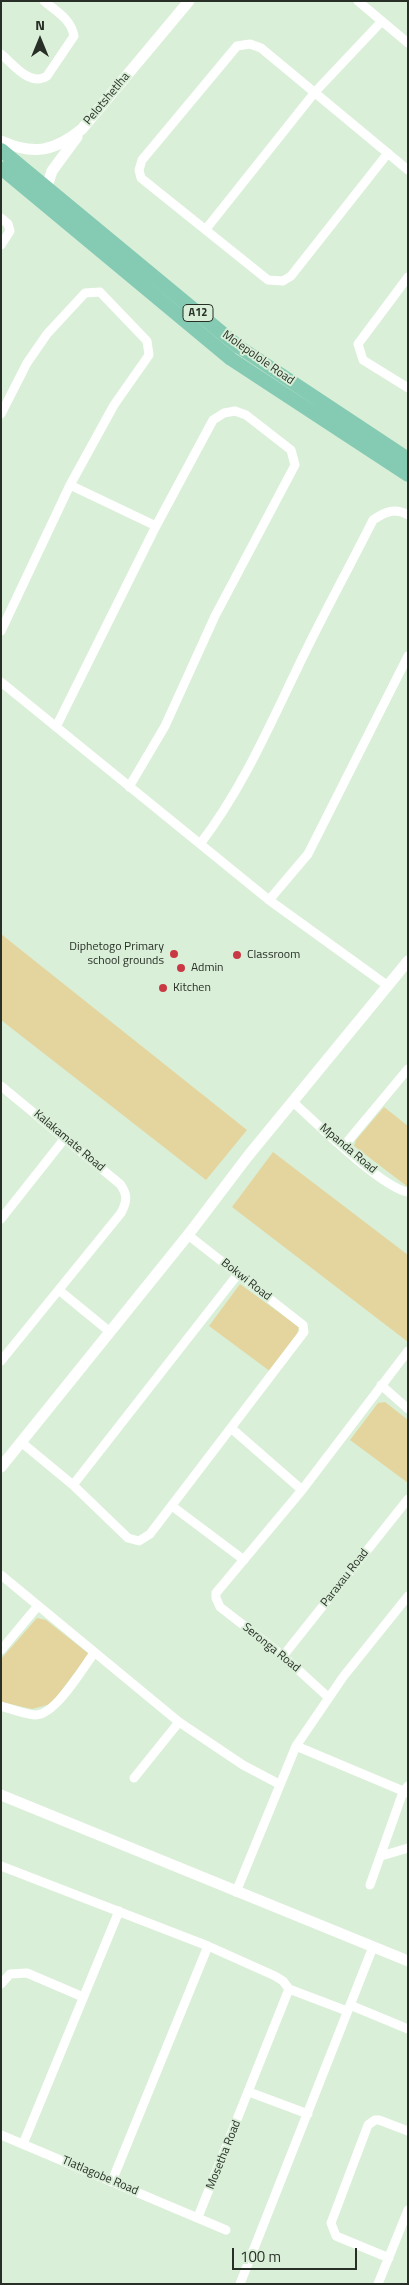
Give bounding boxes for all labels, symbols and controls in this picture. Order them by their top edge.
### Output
text: N [35,14,45,35]
north arrow [15,15,65,65]
street label: Pelotshetlha [81,70,133,128]
road number: A12 [183,304,213,322]
street label: Molepolole Road [219,328,297,388]
place label: Diphetogo Primary school grounds [69,940,164,968]
marker: Diphetogo Primary school grounds [168,948,180,960]
place label: Classroom [247,948,300,962]
marker: Classroom [231,949,243,961]
place label: Admin [191,961,224,975]
marker: Admin [175,962,187,974]
place label: Kitchen [173,981,211,995]
marker: Kitchen [157,982,169,994]
street label: Kalakamate Road [31,1107,107,1175]
street label: Mpanda Road [317,1121,379,1177]
street label: Bokwi Road [218,1256,274,1304]
street label: Paraxau Road [318,1546,372,1610]
street label: Seronga Road [239,1620,303,1676]
street label: Mosetha Road [204,2118,244,2192]
street label: Tlatlagobe Road [60,2153,140,2199]
scale bar [234,2238,359,2270]
text: 100 m [240,2245,281,2268]

